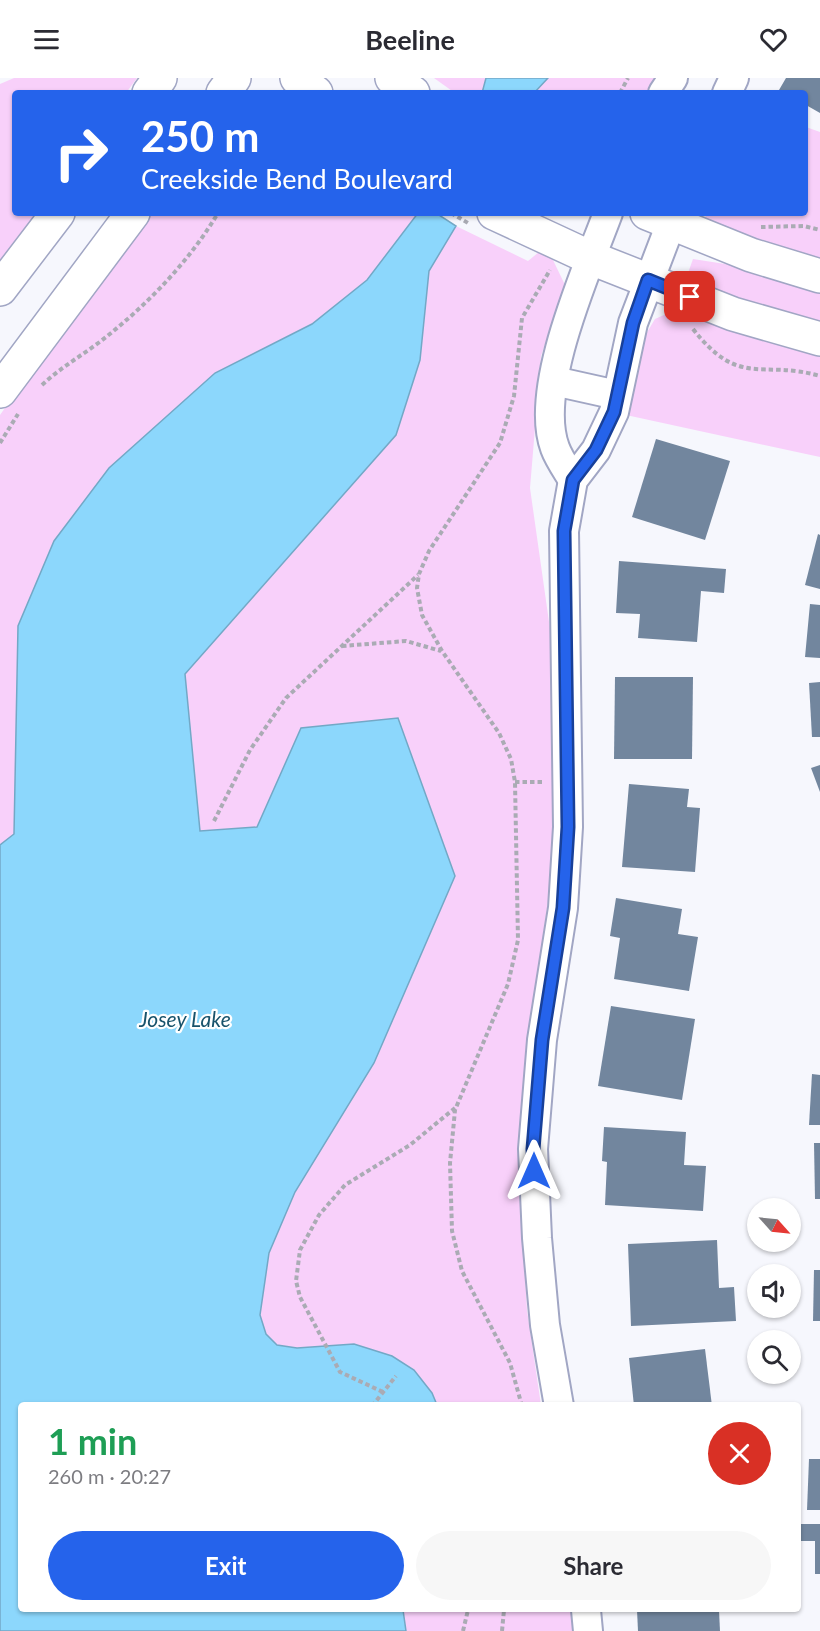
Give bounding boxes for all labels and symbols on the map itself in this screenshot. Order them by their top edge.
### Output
pin [664,271,715,322]
water label: Josey Lake [138,1006,231,1031]
position arrow [502,1139,566,1203]
north arrow [747,1198,801,1252]

